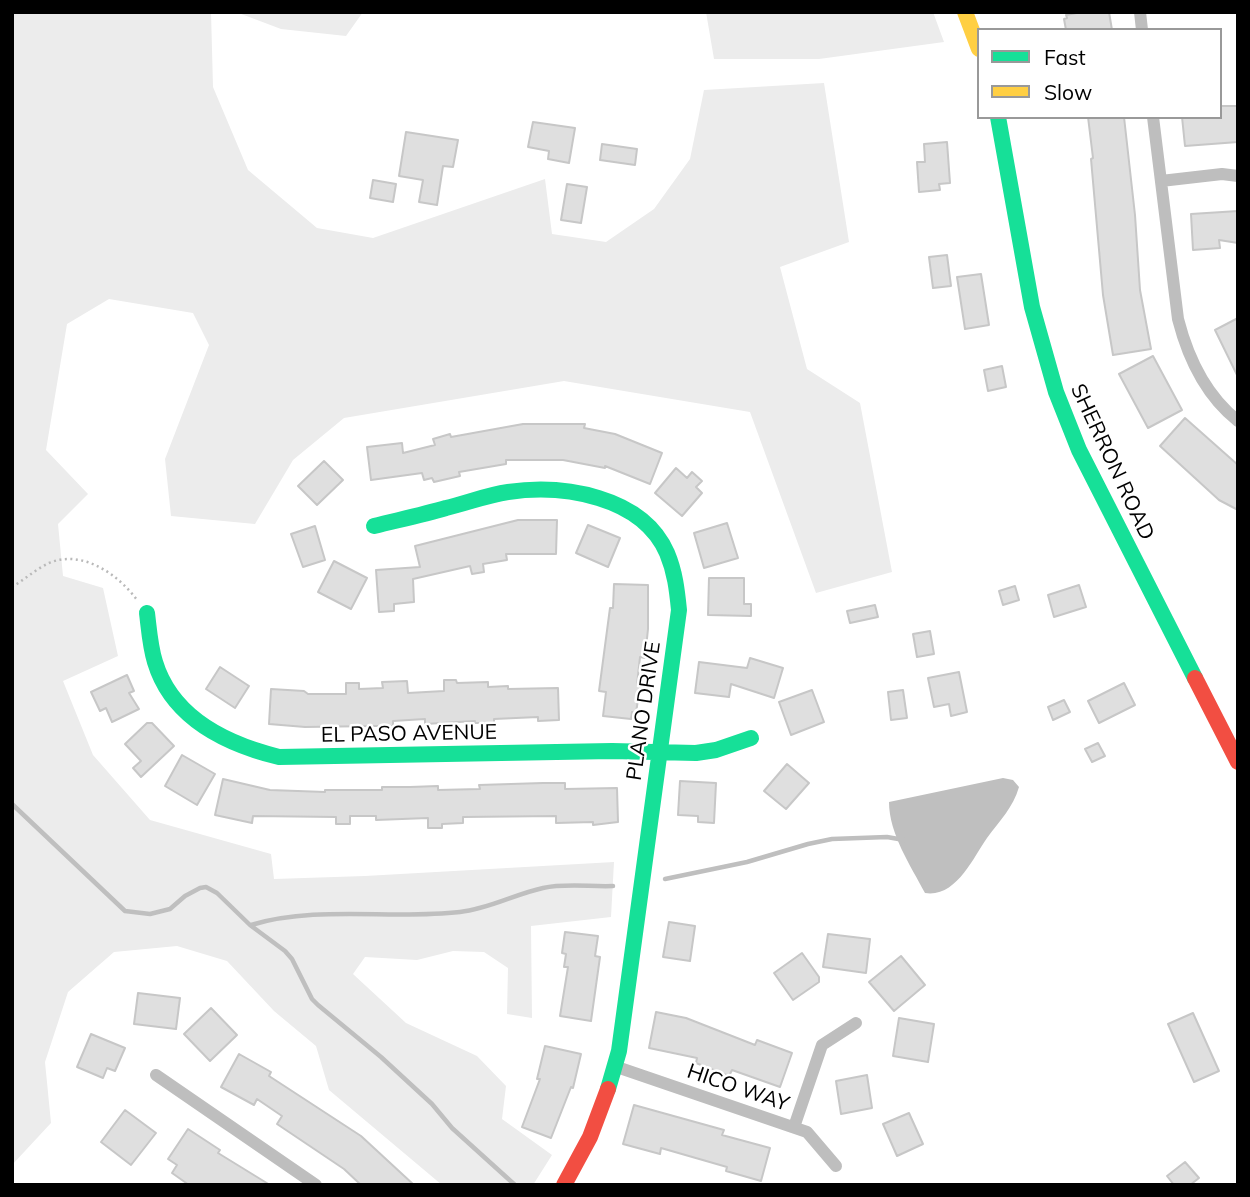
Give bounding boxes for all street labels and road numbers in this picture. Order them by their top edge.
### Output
street label: SHERRON ROAD [1065,380,1159,544]
street label: PLANO DRIVE [622,640,666,782]
street label: EL PASO AVENUE [321,720,497,748]
street label: HICO WAY [684,1059,792,1117]

